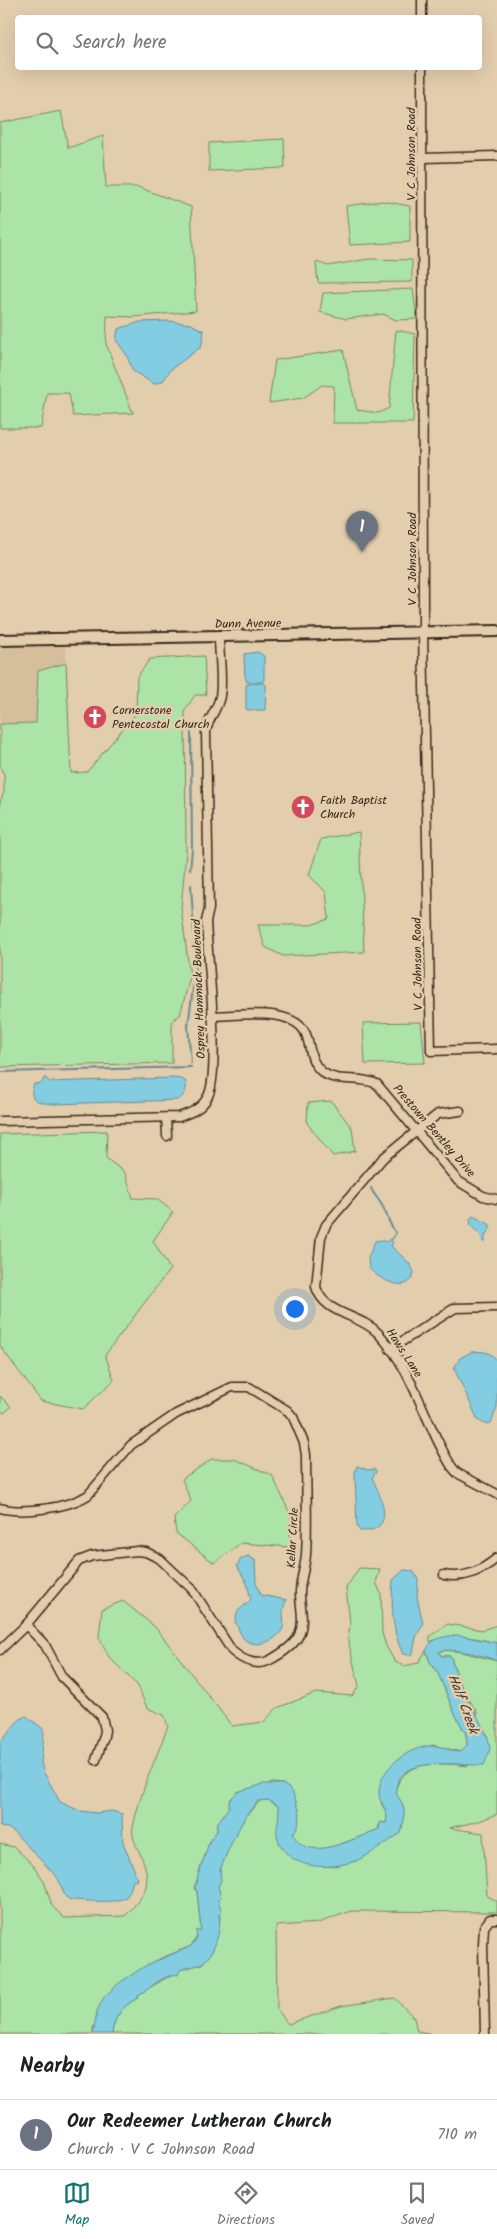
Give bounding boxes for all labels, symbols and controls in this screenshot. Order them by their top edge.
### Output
search box [15,15,482,70]
text: Search here [73,28,167,58]
icon: search [33,29,61,57]
street label: V C Johnson Road [402,107,421,200]
pin: 1 [346,511,378,552]
street label: V C Johnson Road [403,512,422,605]
street label: Dunn Avenue [215,614,282,634]
place label: Cornerstone Pentecostal Church [112,701,209,734]
church icon: Cornerstone Pentecostal Church [82,704,108,730]
place label: Faith Baptist Church [320,791,387,824]
church icon: Faith Baptist Church [290,794,316,820]
street label: V C Johnson Road [408,916,428,1011]
street label: Osprey Hammock Boulevard [187,918,211,1059]
street label: Prestown Bentley Drive [388,1080,480,1182]
your location [282,1296,308,1322]
street label: Haws Lane [381,1324,427,1382]
street label: Kellar Circle [282,1507,304,1569]
water label: Half Creek [442,1671,485,1739]
text: Nearby [20,2050,85,2083]
text: Our Redeemer Lutheran Church [67,2107,332,2137]
text: 1 [34,2122,38,2147]
text: 710 m [437,2122,477,2147]
text: Church · V C Johnson Road [67,2137,254,2162]
tab: Map [63,2179,91,2231]
tab: Directions [217,2179,275,2231]
tab: Saved [401,2179,434,2231]

